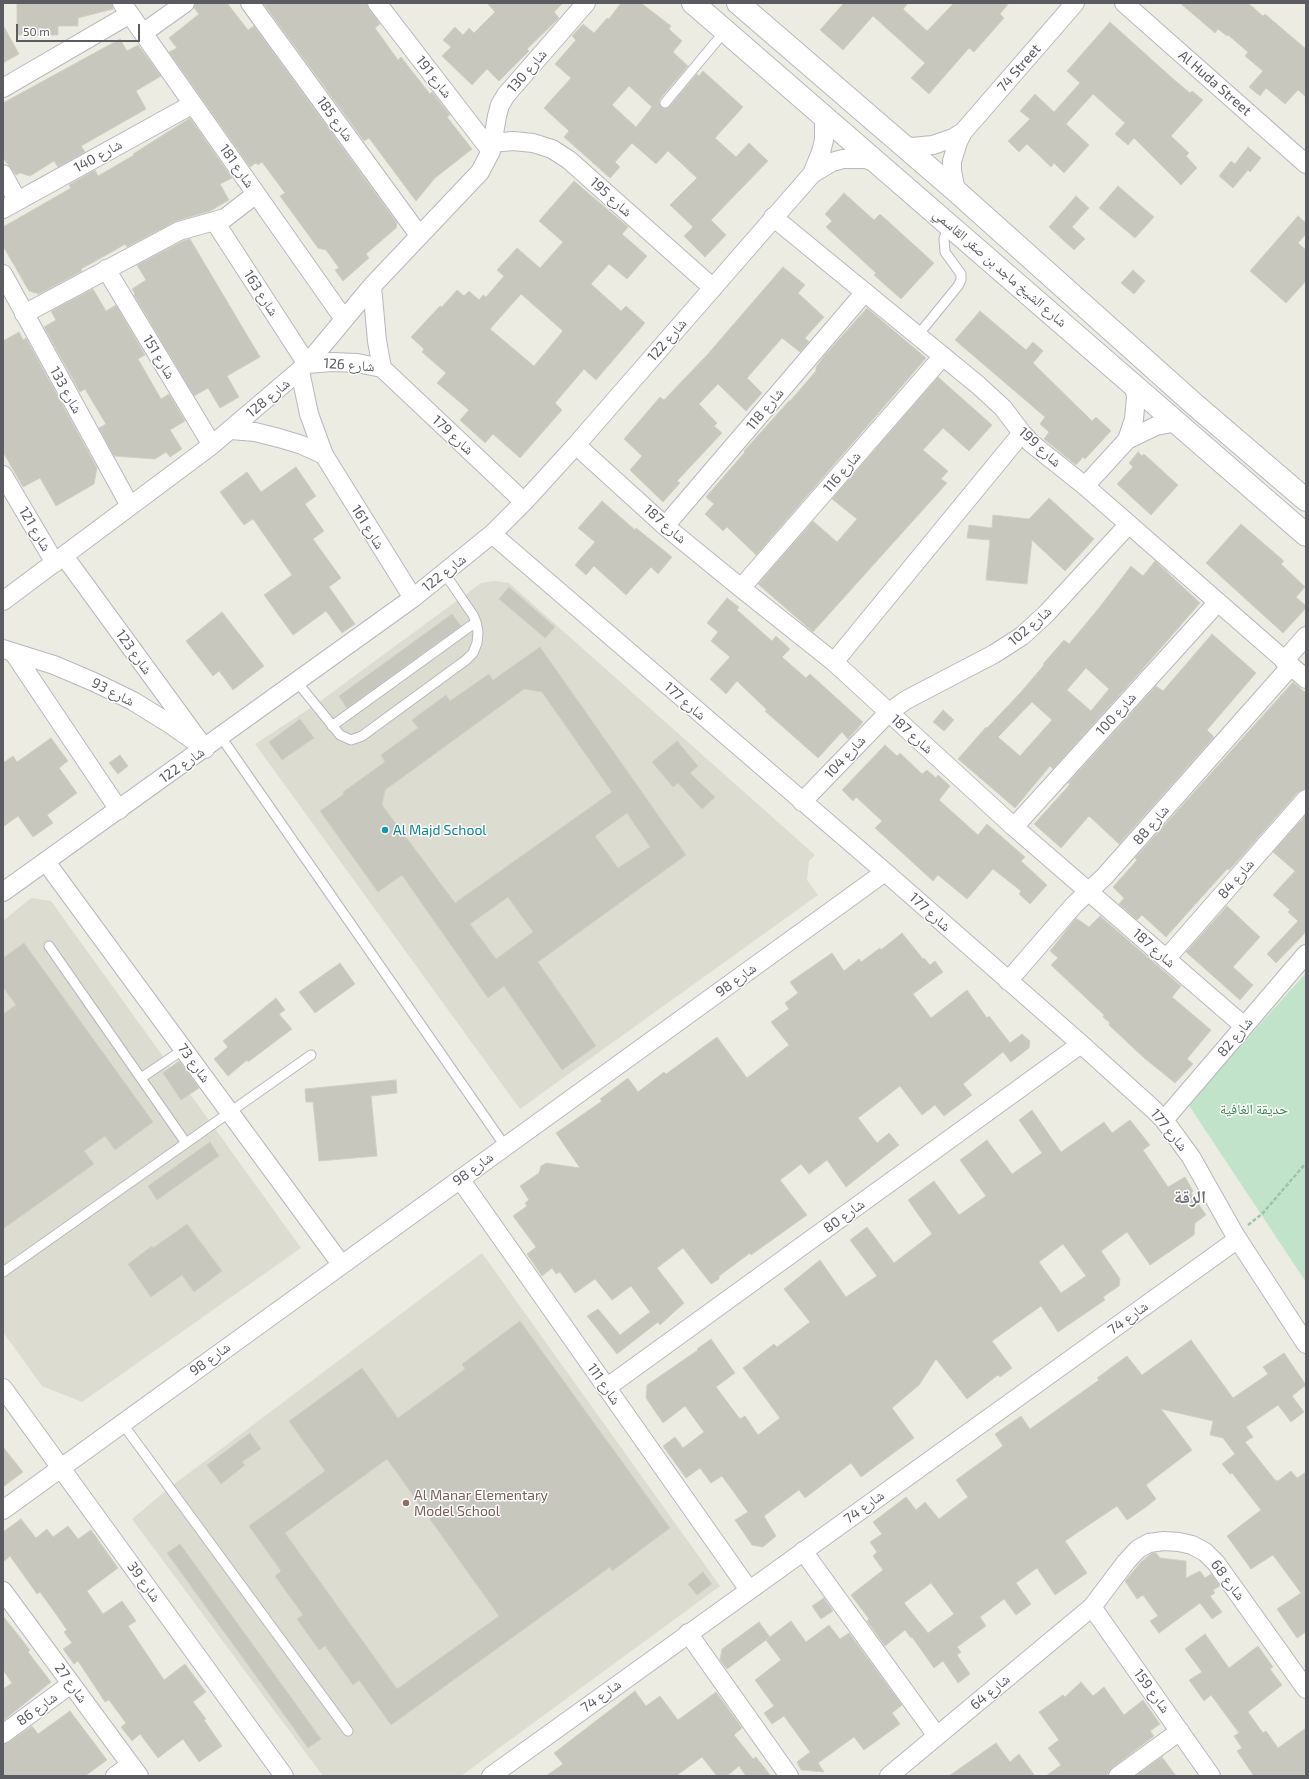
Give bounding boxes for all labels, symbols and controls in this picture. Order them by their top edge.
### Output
scale bar [18,16,142,42]
text: 50 m [23,24,50,38]
street label: 74 Street [994,41,1044,95]
street label: شارع 130 [504,46,550,96]
street label: Al Huda Street [1175,47,1255,119]
street label: شارع 191 [412,53,456,101]
street label: شارع 185 [313,93,357,145]
street label: شارع 140 [71,136,125,176]
street label: شارع 181 [216,141,258,191]
street label: شارع 195 [586,174,636,220]
street label: شارع الشيخ ماجد بن صقر القاسمي [930,205,1070,331]
street label: شارع 163 [240,267,282,319]
street label: شارع 122 [644,315,690,365]
street label: شارع 151 [139,332,179,382]
street label: شارع 126 [323,355,375,375]
street label: شارع 133 [46,364,86,416]
street label: شارع 128 [243,375,293,421]
street label: شارع 118 [743,385,787,433]
street label: شارع 179 [429,412,477,458]
street label: شارع 199 [1015,424,1065,470]
street label: شارع 116 [820,448,864,496]
street label: شارع 187 [640,501,690,547]
street label: شارع 161 [348,502,388,552]
street label: شارع 121 [15,504,55,554]
street label: شارع 122 [419,551,469,595]
street label: شارع 102 [1005,603,1055,649]
street label: شارع 123 [112,626,156,678]
street label: شارع 93 [89,674,137,710]
street label: شارع 177 [661,678,709,724]
street label: شارع 100 [1092,689,1140,739]
street label: شارع 187 [887,711,937,757]
street label: شارع 104 [821,732,869,782]
street label: شارع 122 [156,743,208,787]
street label: شارع 88 [1129,802,1173,848]
place label: Al Majd School [393,822,486,838]
marker: Al Majd School [380,825,390,835]
street label: شارع 84 [1214,856,1258,902]
street label: شارع 177 [906,889,954,935]
street label: شارع 187 [1129,925,1179,971]
street label: شارع 98 [712,960,760,1000]
street label: شارع 82 [1214,1014,1256,1060]
street label: شارع 73 [174,1040,214,1086]
park label: حديقة الغافية [1220,1101,1288,1117]
street label: شارع 177 [1147,1105,1191,1155]
street label: شارع 98 [449,1149,497,1189]
district label: الرقة [1174,1186,1206,1208]
street label: شارع 80 [820,1195,868,1237]
street label: شارع 74 [1105,1298,1151,1338]
street label: شارع 98 [186,1339,234,1379]
street label: شارع 111 [584,1360,624,1408]
place label: Al Manar Elementary Model School [414,1487,548,1520]
street label: شارع 74 [841,1487,887,1527]
marker: Al Manar Elementary Model School [401,1498,411,1508]
street label: شارع 68 [1207,1556,1249,1604]
street label: شارع 39 [124,1559,164,1605]
street label: شارع 27 [51,1660,91,1706]
street label: شارع 159 [1130,1666,1174,1716]
street label: شارع 64 [967,1671,1013,1713]
street label: شارع 74 [578,1676,624,1716]
street label: شارع 86 [13,1689,61,1729]

